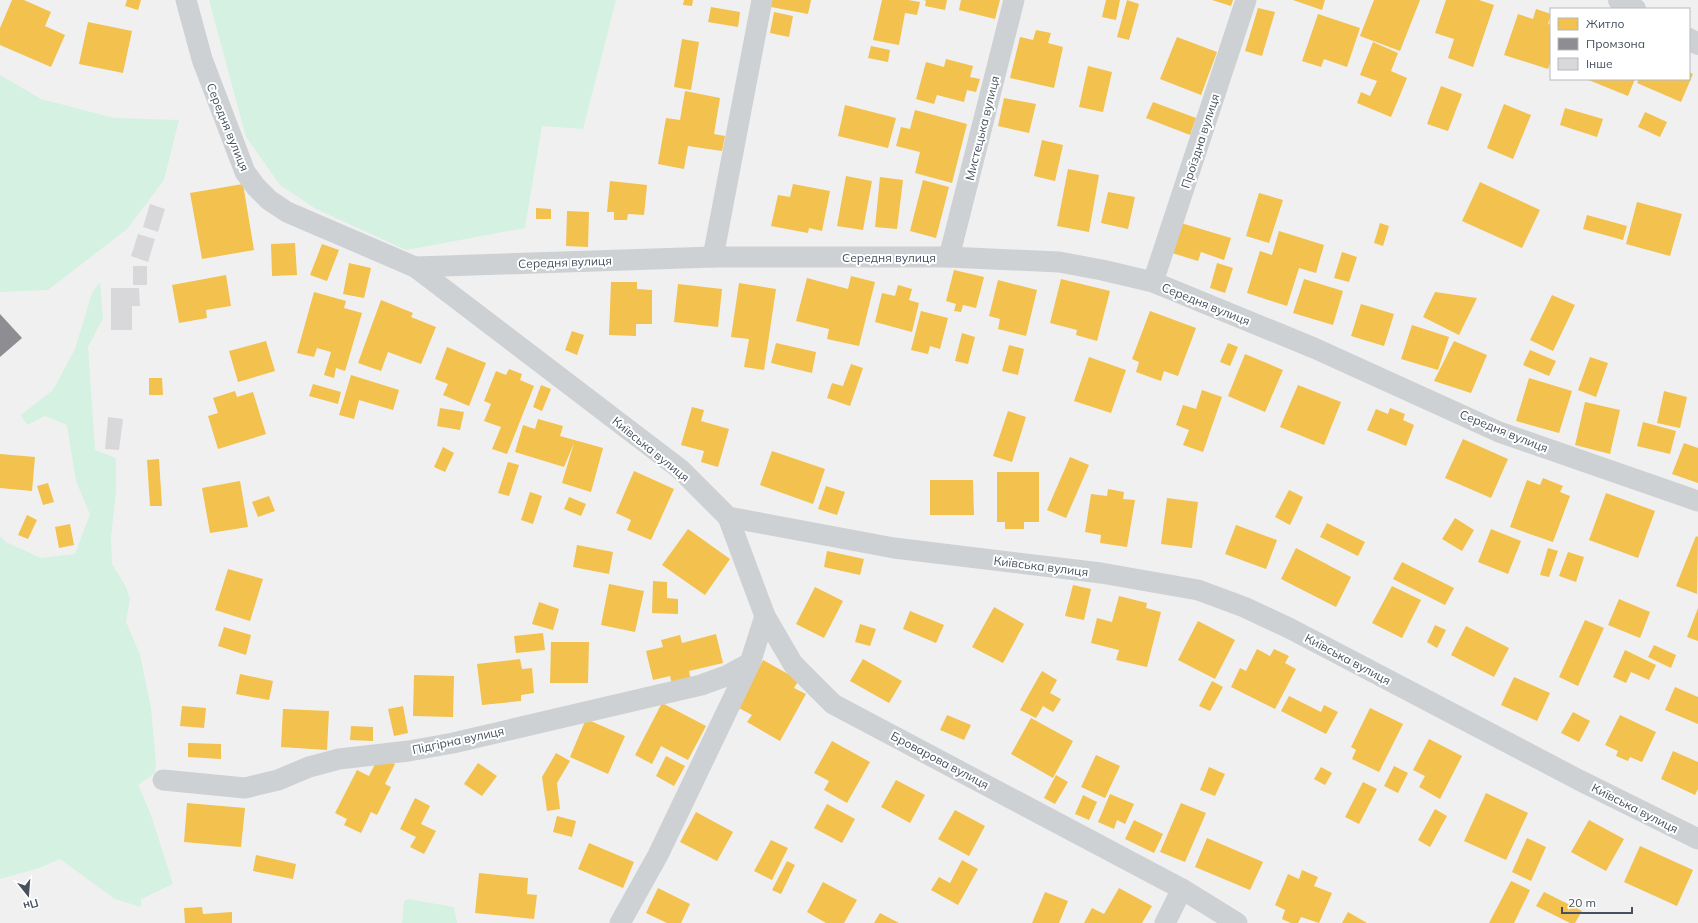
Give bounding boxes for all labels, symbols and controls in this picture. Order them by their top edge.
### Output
legend [1550,8,1690,80]
text: Житло [1586,16,1625,31]
text: Промзона [1586,36,1645,51]
text: Інше [1586,56,1613,71]
street label: Мистецька вулиця [962,74,1002,182]
street label: Середня вулиця [203,81,253,173]
street label: Проїздна вулиця [1178,92,1222,190]
street label: Середня вулиця [842,250,936,265]
street label: Середня вулиця [518,253,612,271]
street label: Середня вулиця [1160,279,1252,329]
street label: Середня вулиця [1458,406,1550,456]
street label: Київська вулиця [609,413,693,485]
street label: Київська вулиця [993,553,1089,579]
street label: Київська вулиця [1302,630,1394,688]
street label: Підгірна вулиця [411,723,505,757]
street label: Броварова вулиця [888,728,992,792]
street label: Київська вулиця [1589,780,1681,836]
north arrow [8,875,48,915]
scale bar [1562,889,1632,915]
text: 20 m [1568,895,1596,910]
text: Пн [21,896,40,914]

